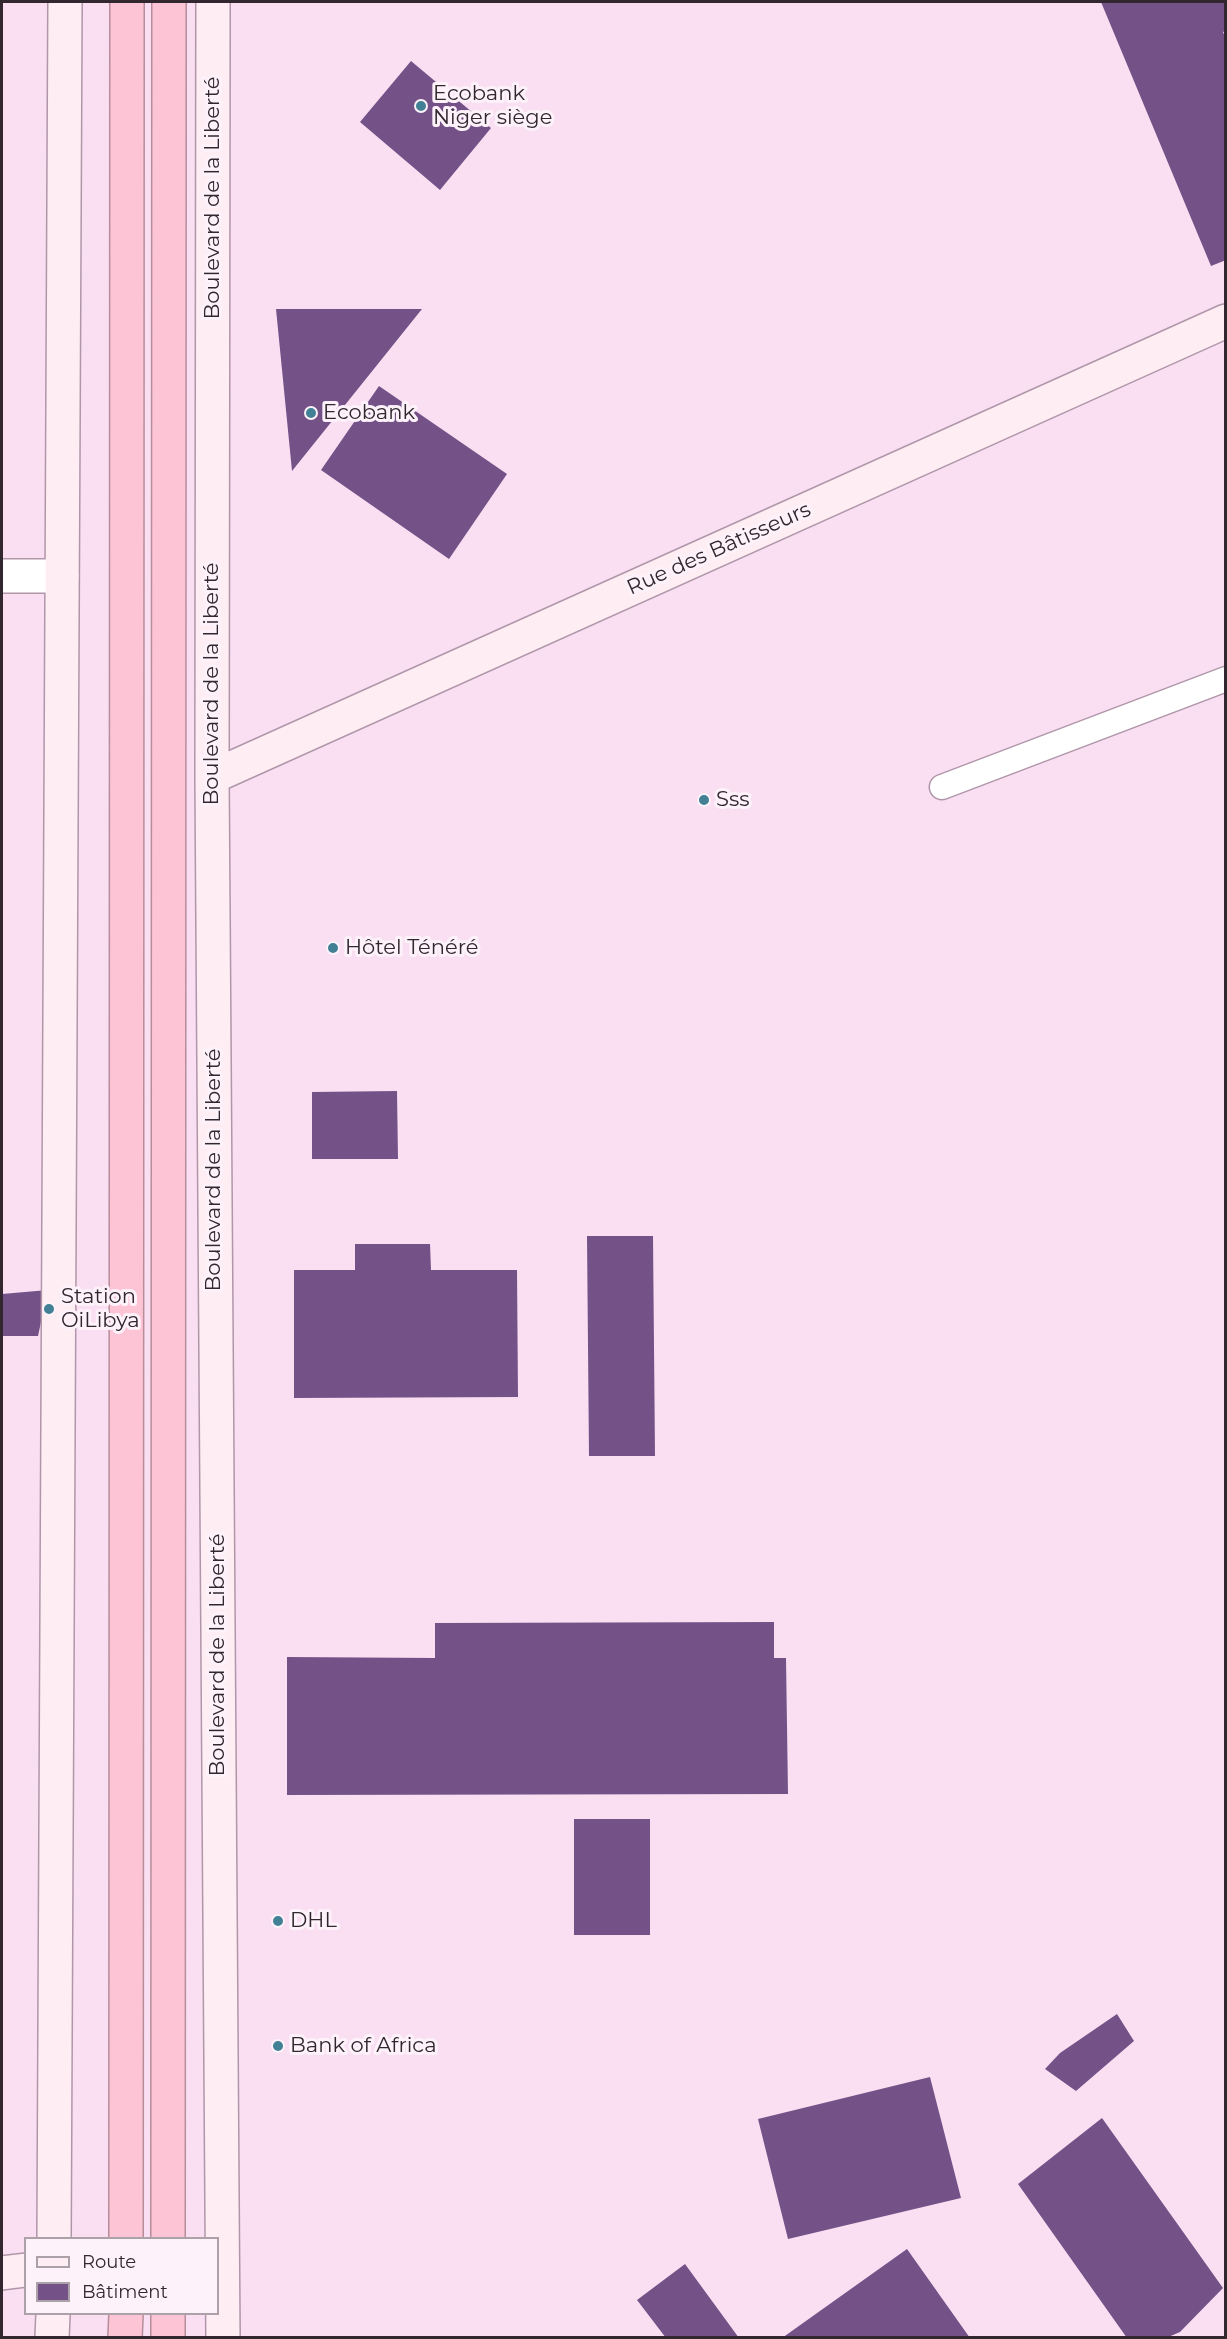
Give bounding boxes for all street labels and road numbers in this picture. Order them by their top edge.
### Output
street label: Boulevard de la Liberté [200,77,226,319]
street label: Rue des Bâtisseurs [623,497,815,601]
street label: Boulevard de la Liberté [199,563,225,805]
street label: Boulevard de la Liberté [201,1049,227,1291]
street label: Boulevard de la Liberté [205,1534,231,1776]

